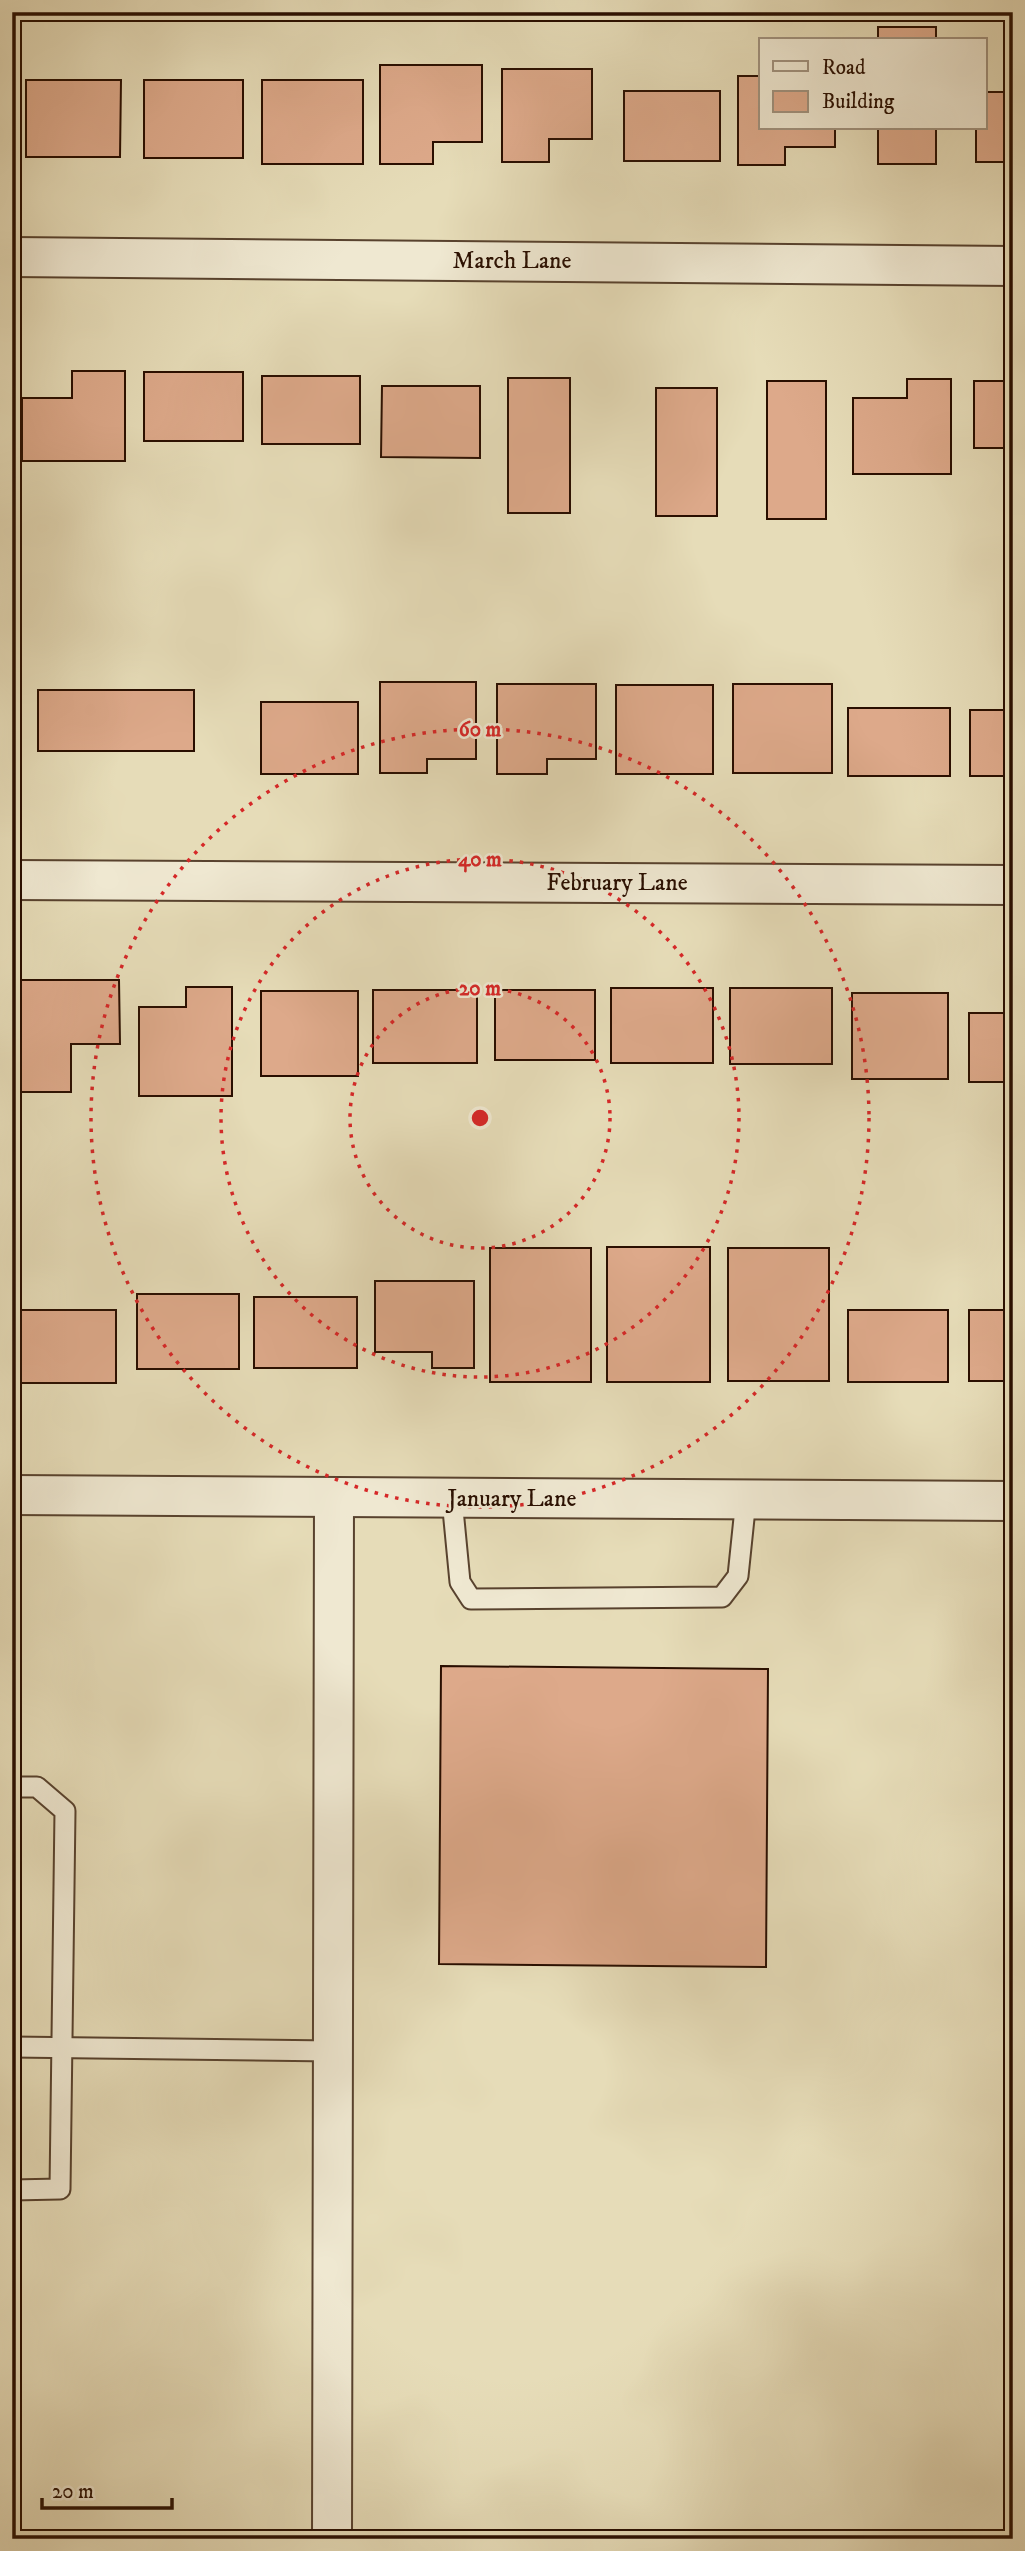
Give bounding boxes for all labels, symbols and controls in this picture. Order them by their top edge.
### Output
legend [759,38,986,130]
text: Road [822,55,866,81]
text: Building [822,89,895,115]
street label: March Lane [453,246,572,276]
text: 60 m [459,717,501,743]
text: 40 m [458,847,502,873]
street label: February Lane [546,868,688,898]
text: 20 m [459,976,501,1002]
centre of rings [468,1106,492,1130]
street label: January Lane [446,1484,576,1514]
scale bar [42,2467,172,2511]
text: 20 m [52,2479,94,2505]

